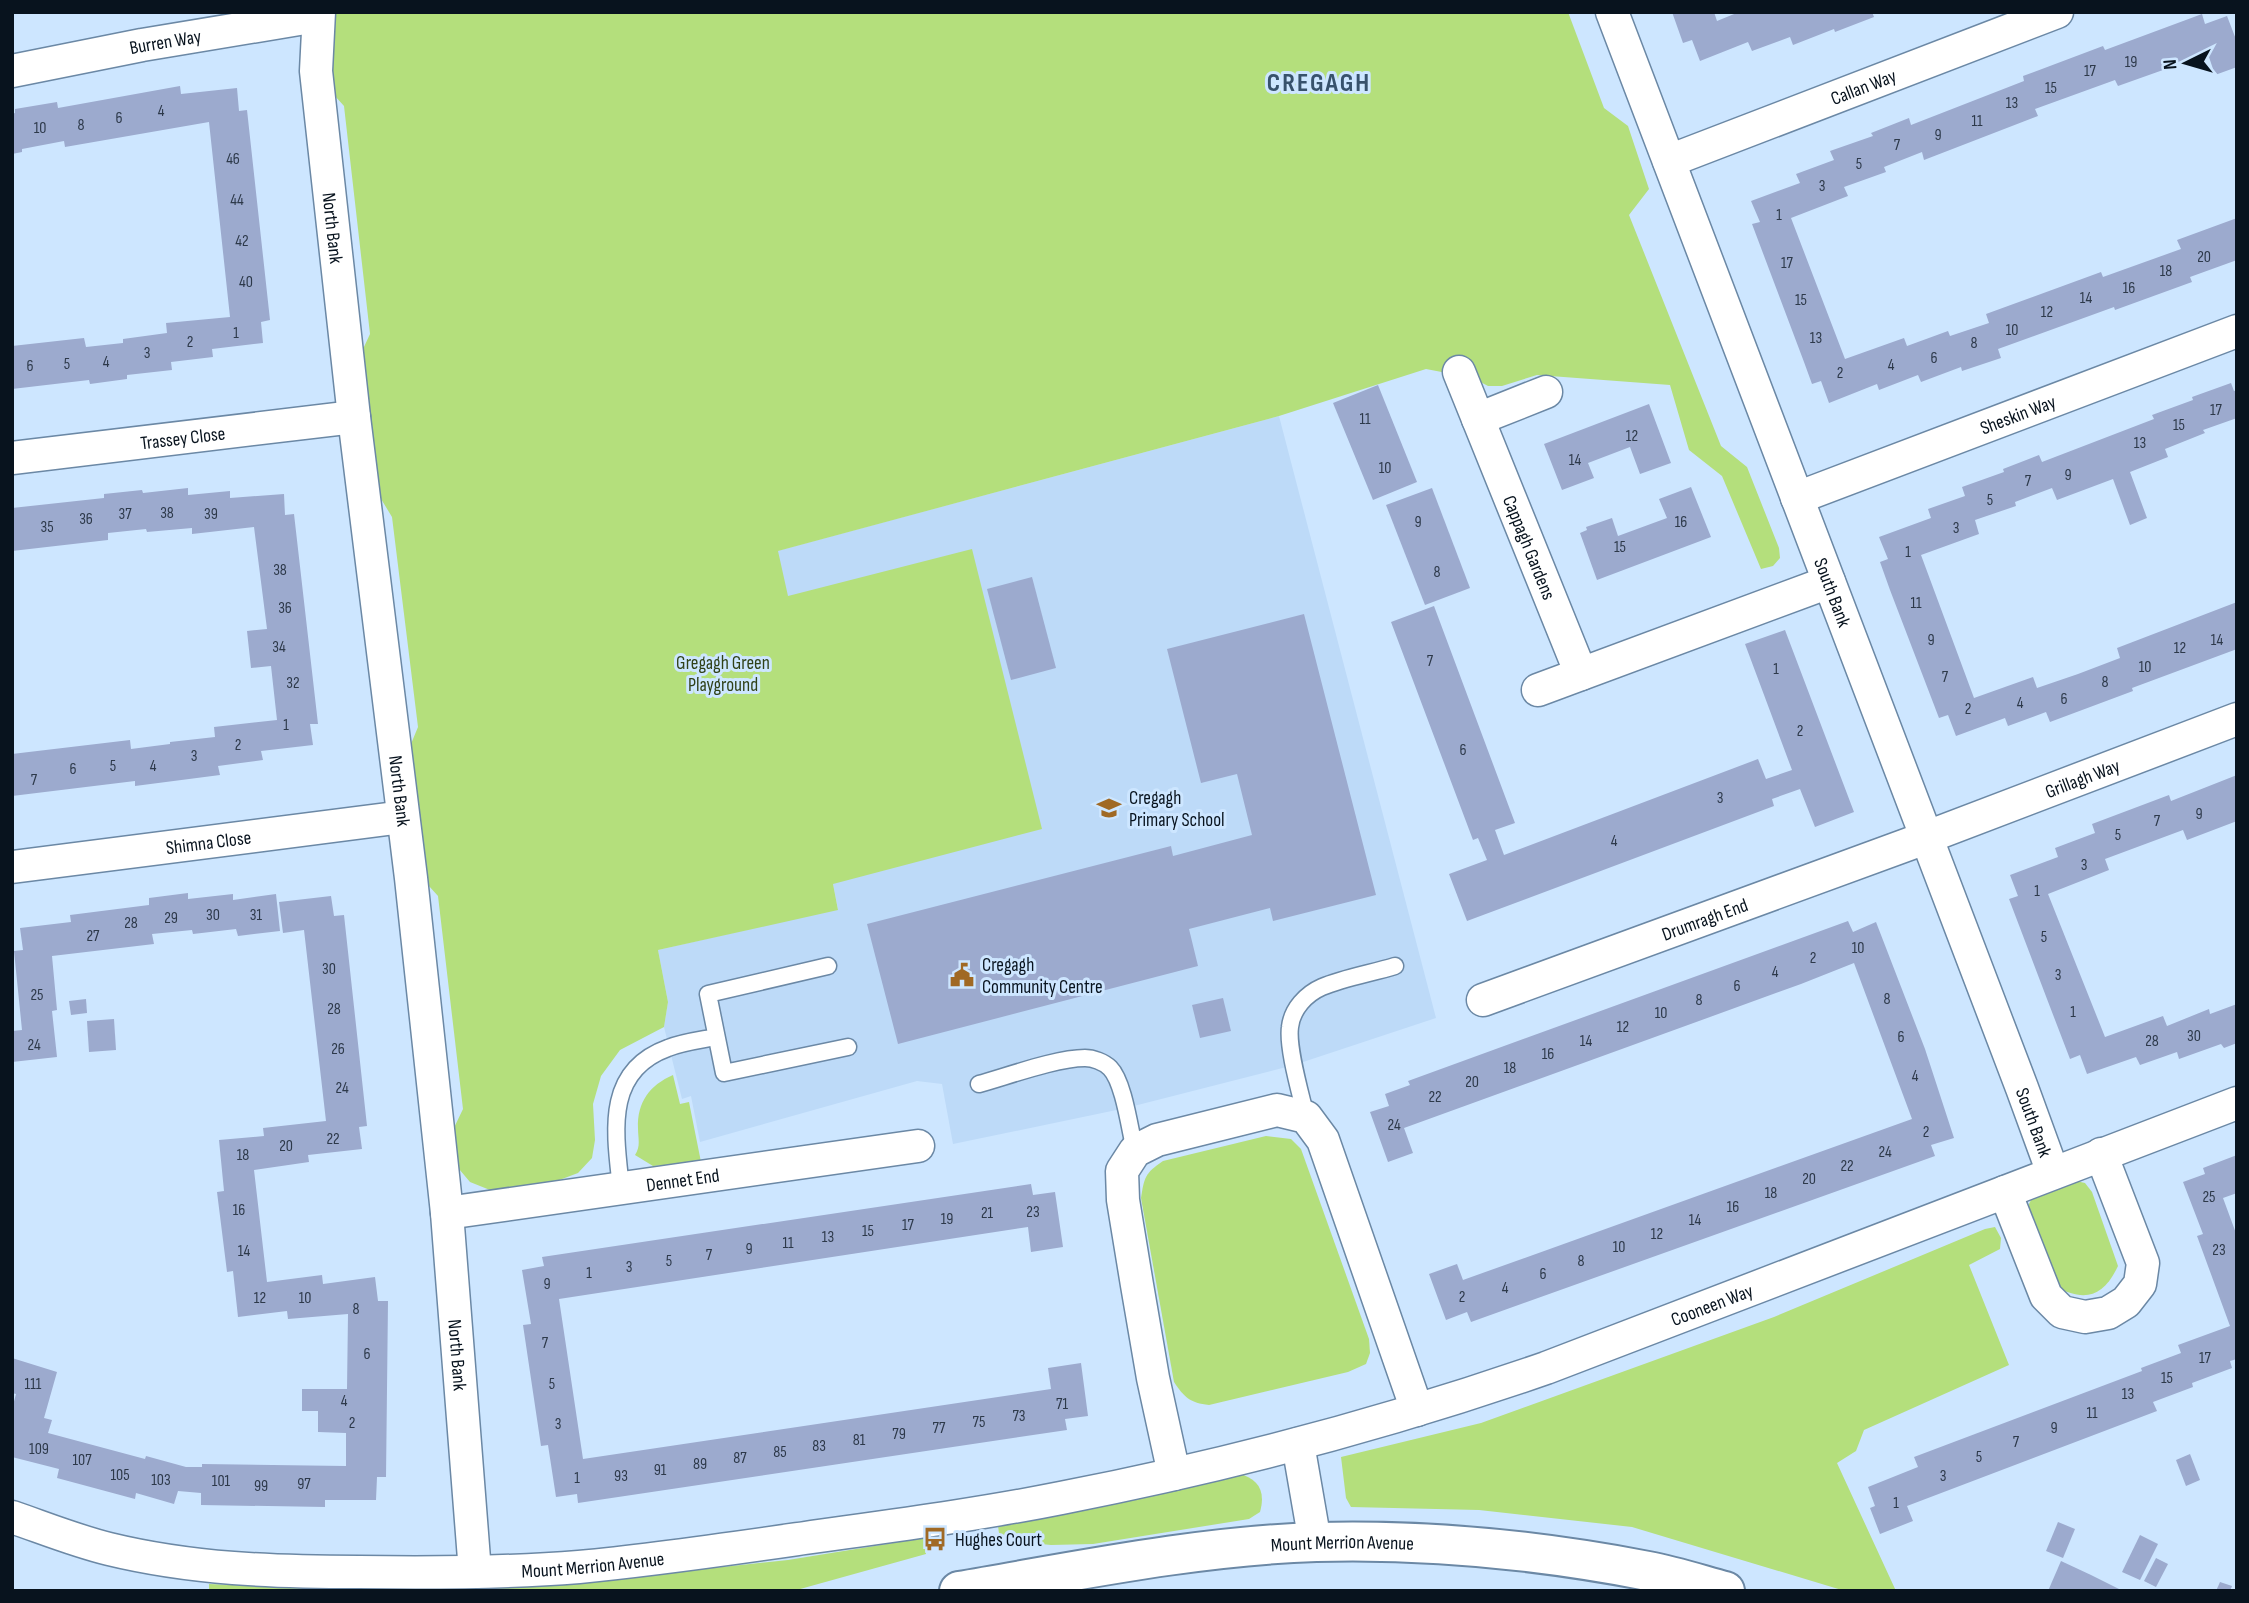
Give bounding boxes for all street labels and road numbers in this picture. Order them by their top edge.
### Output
street label: Burren Way [128,25,204,60]
street label: Callan Way [1828,65,1900,111]
street label: North Bank [316,191,347,266]
street label: Sheskin Way [1977,391,2060,440]
street label: Trassey Close [139,423,227,456]
street label: Cappagh Gardens [1497,492,1560,603]
street label: South Bank [1808,555,1856,631]
street label: North Bank [383,754,415,829]
street label: Grillagh Way [2042,755,2124,804]
street label: Shimna Close [165,827,253,860]
street label: Drumragh End [1659,894,1751,947]
street label: South Bank [2010,1085,2057,1161]
street label: Dennet End [645,1164,721,1198]
street label: Cooneen Way [1668,1280,1757,1332]
street label: North Bank [442,1319,471,1392]
street label: Mount Merrion Avenue [1270,1532,1414,1557]
street label: Mount Merrion Avenue [521,1548,666,1584]

